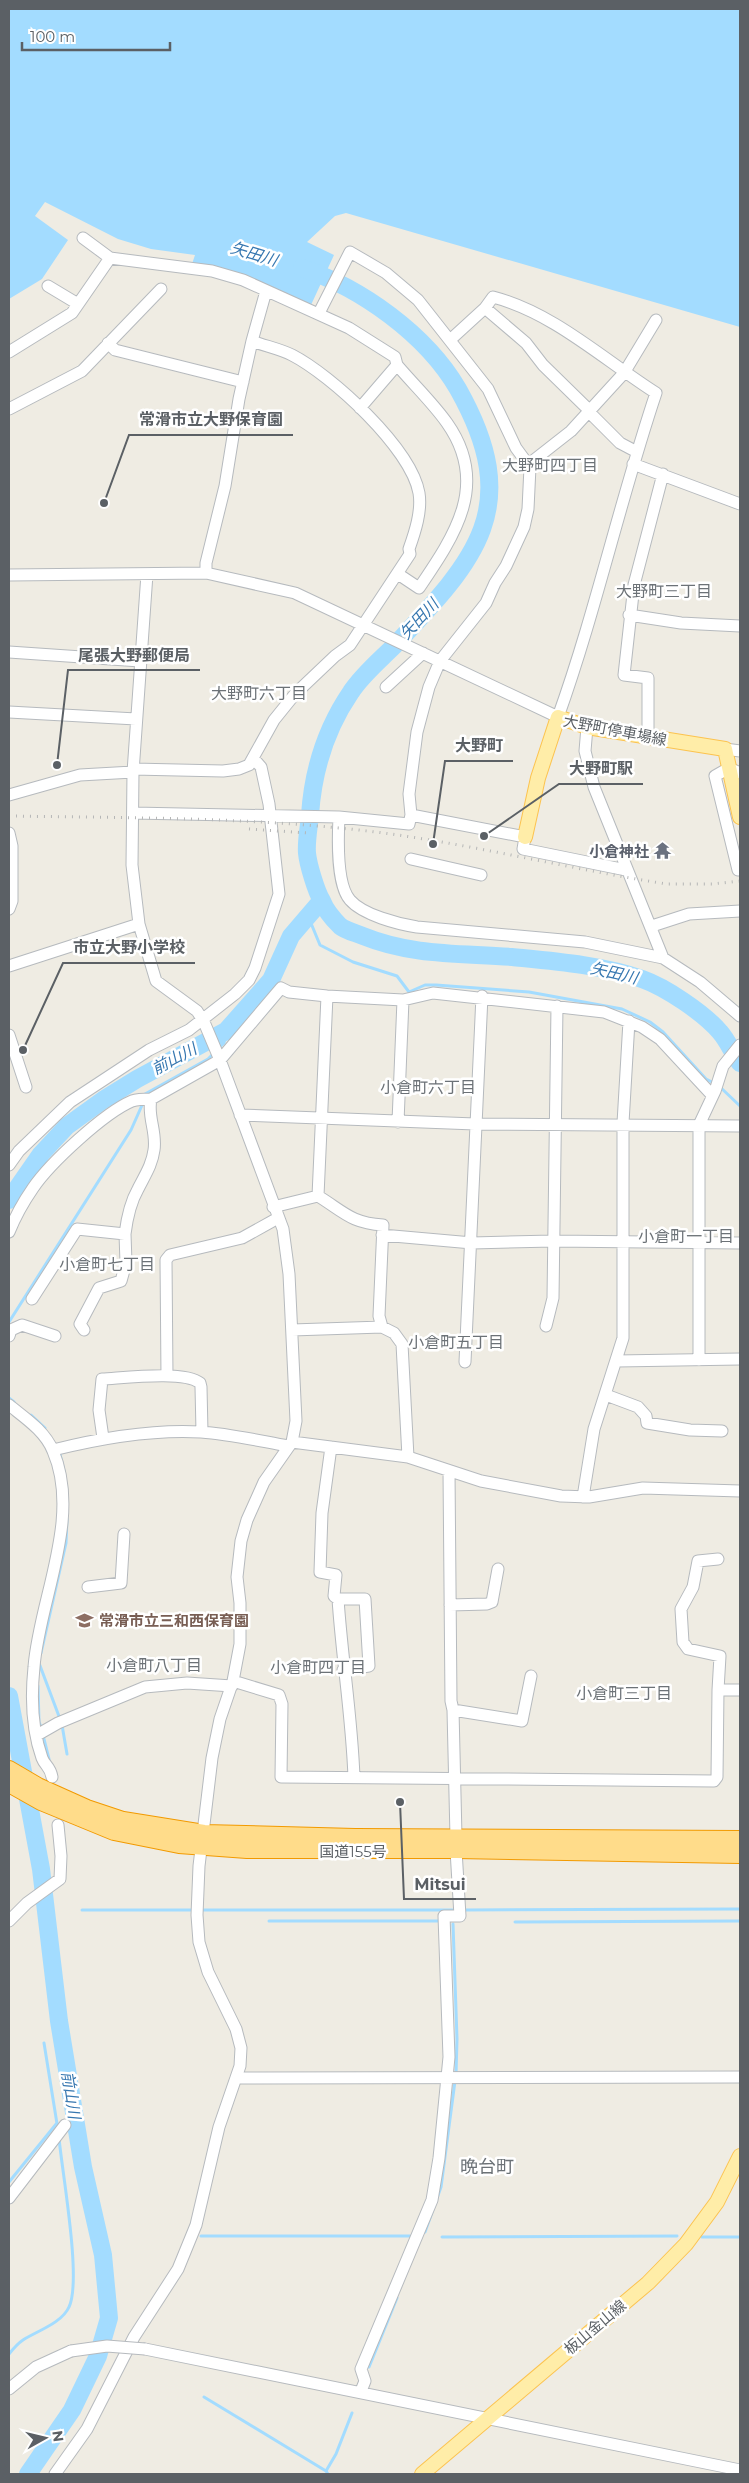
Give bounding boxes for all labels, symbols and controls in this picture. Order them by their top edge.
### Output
scale bar [22,20,170,52]
text: 100 m [30,27,75,46]
water label: 矢田川 [228,238,282,271]
callout: 常滑市立大野保育園 [129,404,293,435]
text: 常滑市立大野保育園 [139,410,283,429]
district label: 大野町四丁目 [502,456,598,475]
district label: 大野町三丁目 [616,582,712,601]
water label: 矢田川 [396,594,444,643]
callout: 尾張大野郵便局 [68,639,200,670]
text: 尾張大野郵便局 [78,646,190,665]
district label: 大野町六丁目 [211,684,307,703]
street label: 大野町停車場線 [562,711,668,749]
callout: 大野町 [445,730,513,761]
text: 大野町 [455,736,503,755]
callout: 大野町駅 [559,753,643,784]
text: 大野町駅 [569,759,633,778]
temple icon: 小倉神社 [653,841,673,861]
place label: 小倉神社 [589,842,649,861]
callout: 市立大野小学校 [63,932,195,963]
text: 市立大野小学校 [73,938,185,957]
water label: 矢田川 [588,958,641,988]
water label: 前山川 [148,1038,201,1079]
district label: 小倉町六丁目 [380,1078,476,1097]
district label: 小倉町一丁目 [638,1227,734,1246]
district label: 小倉町七丁目 [59,1255,155,1274]
district label: 小倉町五丁目 [408,1333,504,1352]
school or university icon: 常滑市立三和西保育園 [75,1610,95,1630]
place label: 常滑市立三和西保育園 [99,1611,249,1630]
district label: 小倉町八丁目 [106,1656,202,1675]
district label: 小倉町四丁目 [270,1658,366,1677]
district label: 小倉町三丁目 [576,1684,672,1703]
street label: 国道155号 [319,1842,387,1861]
callout: Mitsui [404,1868,476,1899]
text: Mitsui [414,1875,466,1894]
water label: 前山川 [58,2070,84,2122]
district label: 晩台町 [460,2156,514,2178]
street label: 板山金山線 [560,2296,630,2358]
north arrow [20,2413,70,2463]
text: N [48,2429,68,2443]

